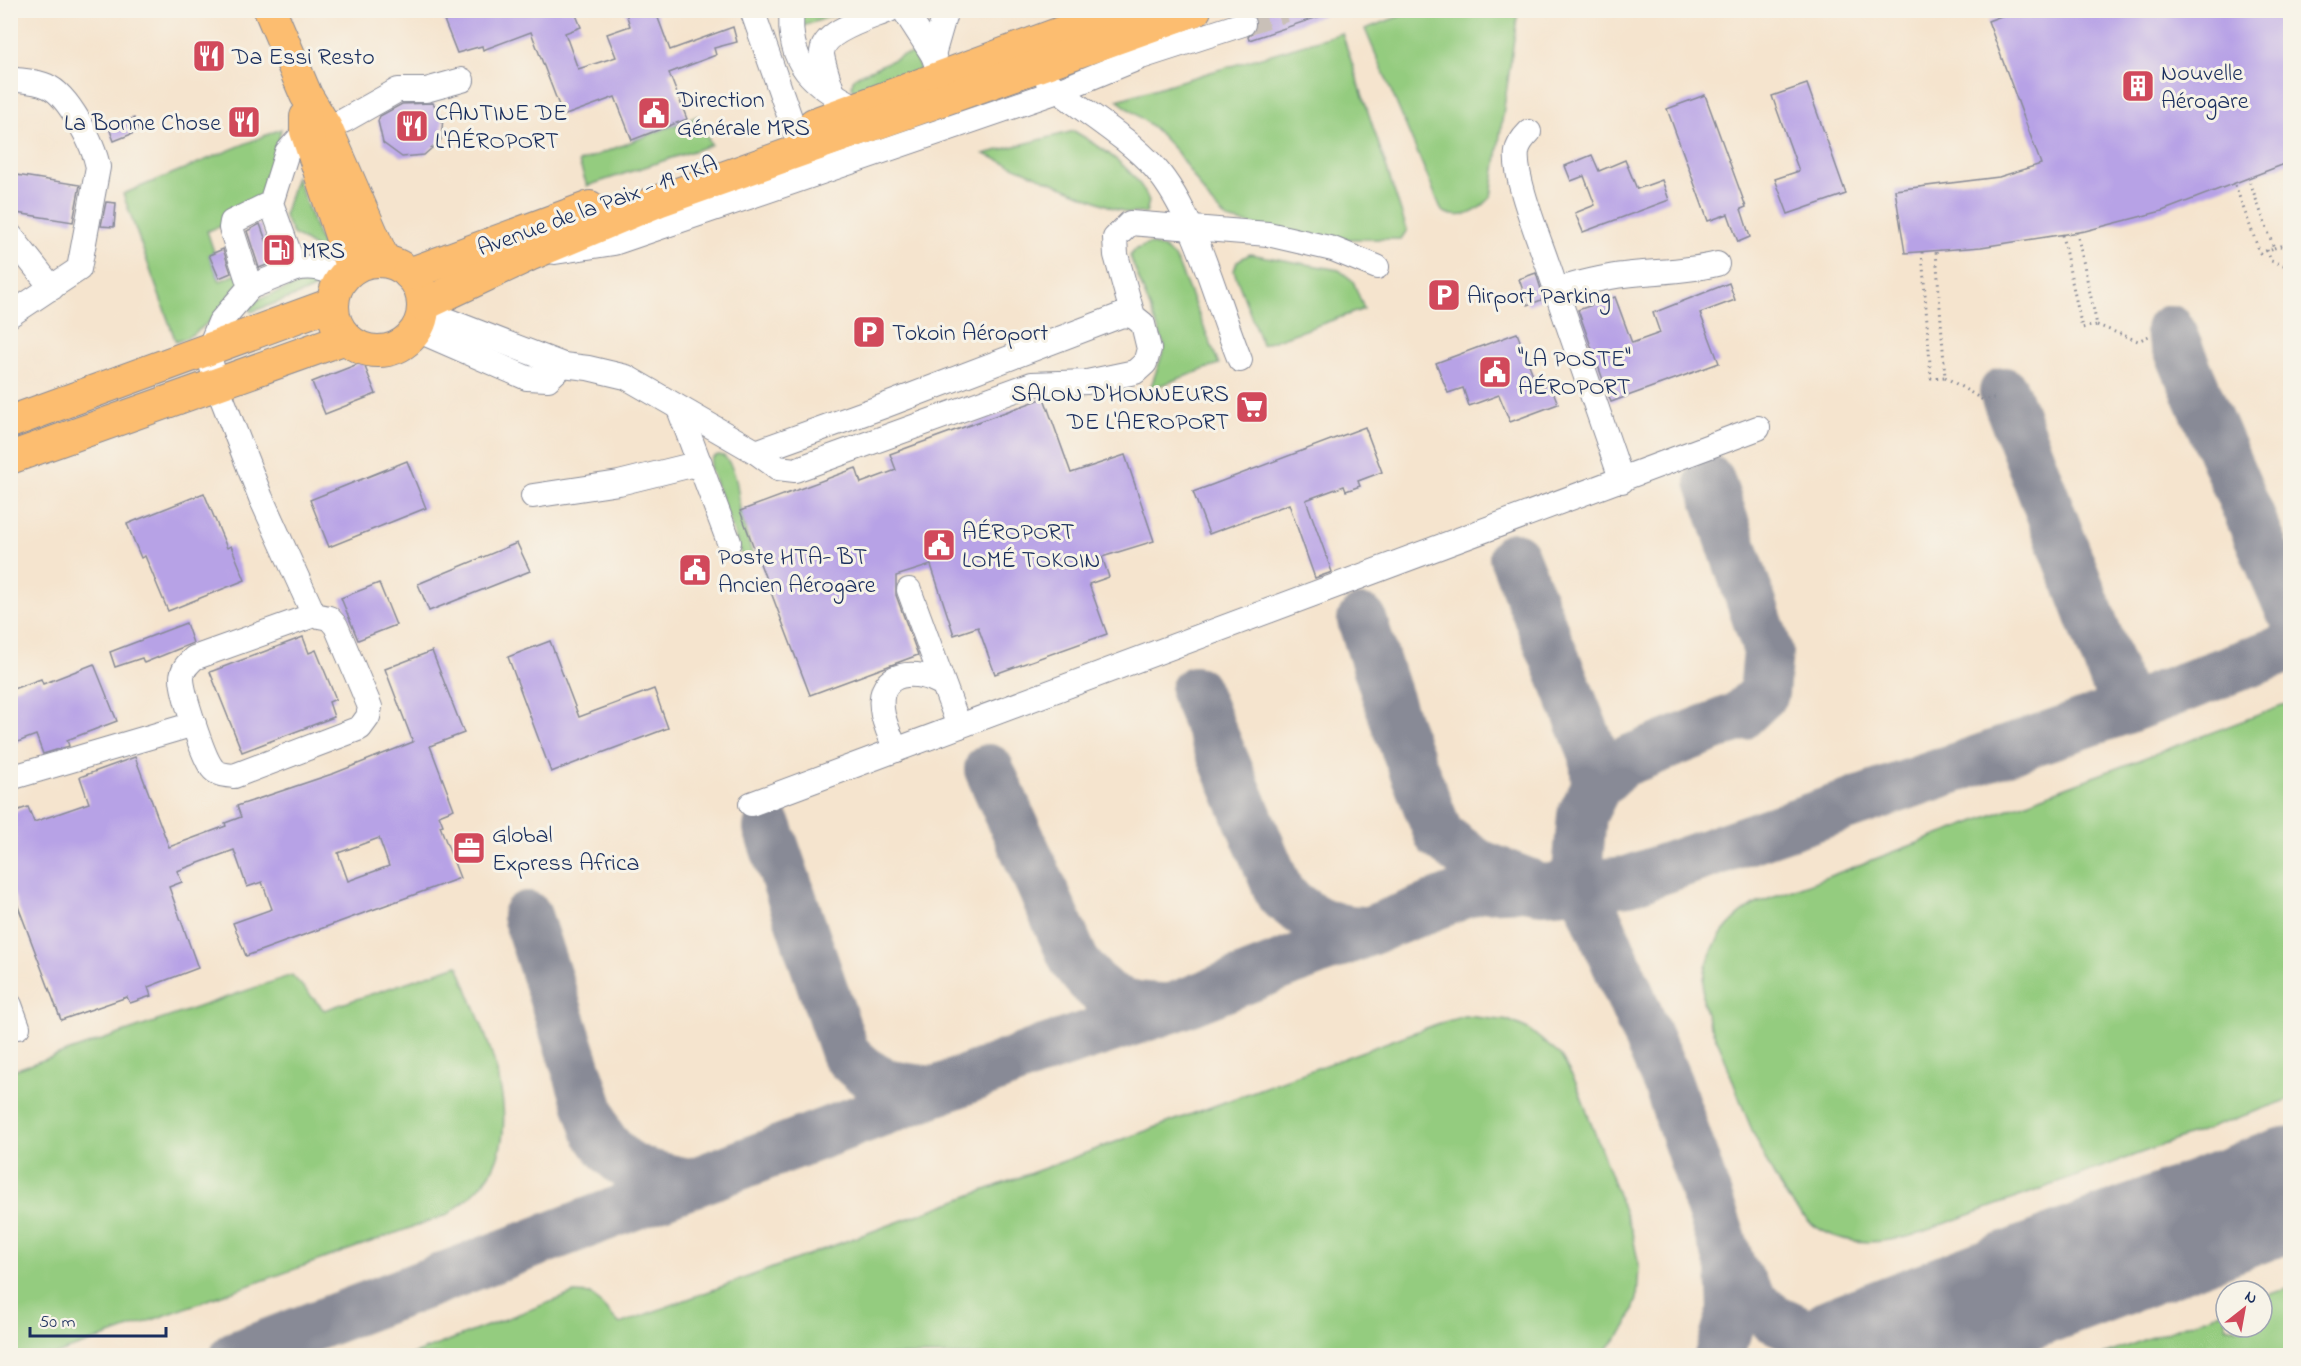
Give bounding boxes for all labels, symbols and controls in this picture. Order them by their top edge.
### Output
restaurant icon: Da Essi Resto [191,38,227,74]
place label: Da Essi Resto [231,41,375,76]
place label: Nouvelle Aérogare [2161,57,2249,120]
building icon: Nouvelle Aérogare [2120,68,2156,104]
place label: Direction Générale MRS [676,84,810,147]
public building icon: Direction Générale MRS [636,95,672,131]
place label: CANTINE DE L'AÉROPORT [435,97,567,160]
restaurant icon: La Bonne Chose [226,104,262,140]
place label: La Bonne Chose [64,107,221,142]
restaurant icon: CANTINE DE L'AÉROPORT [394,108,430,144]
street label: Avenue de la Paix - 19 TKA [473,148,723,267]
fuel station icon: MRS [261,232,297,268]
place label: MRS [302,235,345,270]
parking icon: Airport Parking [1426,277,1462,313]
place label: Airport Parking [1467,280,1611,315]
parking icon: Tokoin Aéroport [851,314,887,350]
place label: Tokoin Aéroport [892,317,1048,352]
place label: "LA POSTE" AÉROPORT [1518,343,1631,406]
public building icon: "LA POSTE" AÉROPORT [1477,354,1513,390]
place label: SALON D'HONNEURS DE L'AEROPORT [1011,378,1229,441]
supermarket icon: SALON D'HONNEURS DE L'AEROPORT [1234,389,1270,425]
place label: AÉROPORT LOMÉ TOKOIN [962,516,1101,579]
public building icon: AÉROPORT LOMÉ TOKOIN [921,527,957,563]
place label: Poste HTA- BT Ancien Aérogare [718,541,876,604]
public building icon: Poste HTA- BT Ancien Aérogare [677,552,713,588]
place label: Global Express Africa [492,819,640,882]
office icon: Global Express Africa [451,830,487,866]
north arrow [2214,1279,2274,1339]
text: N [2240,1285,2262,1311]
scale bar [30,1300,166,1338]
text: 50 m [39,1310,76,1336]

